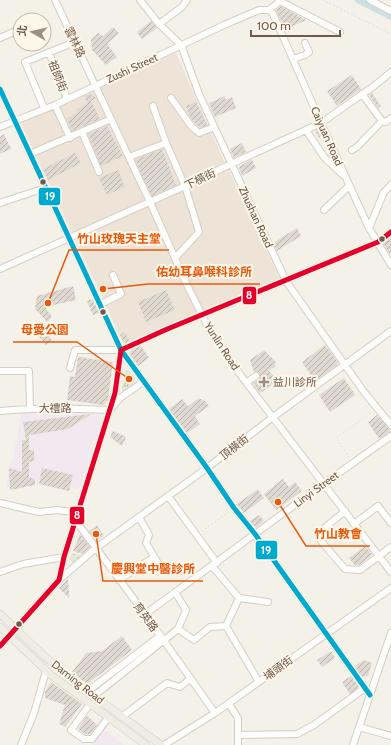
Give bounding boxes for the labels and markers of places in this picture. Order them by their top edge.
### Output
unlabelled marker [38,177,48,187]
callout: 竹山玫瑰天主堂 [69,226,169,250]
unlabelled marker [377,234,387,244]
callout: 佑幼耳鼻喉科診所 [148,260,260,284]
unlabelled marker [98,307,108,317]
callout: 母愛公園 [13,318,77,342]
place label: 益川診所 [273,375,317,389]
marker: 益川診所 [258,376,270,388]
callout: 竹山教會 [306,522,370,546]
callout: 慶興堂中醫診所 [103,557,203,581]
unlabelled marker [14,619,24,629]

